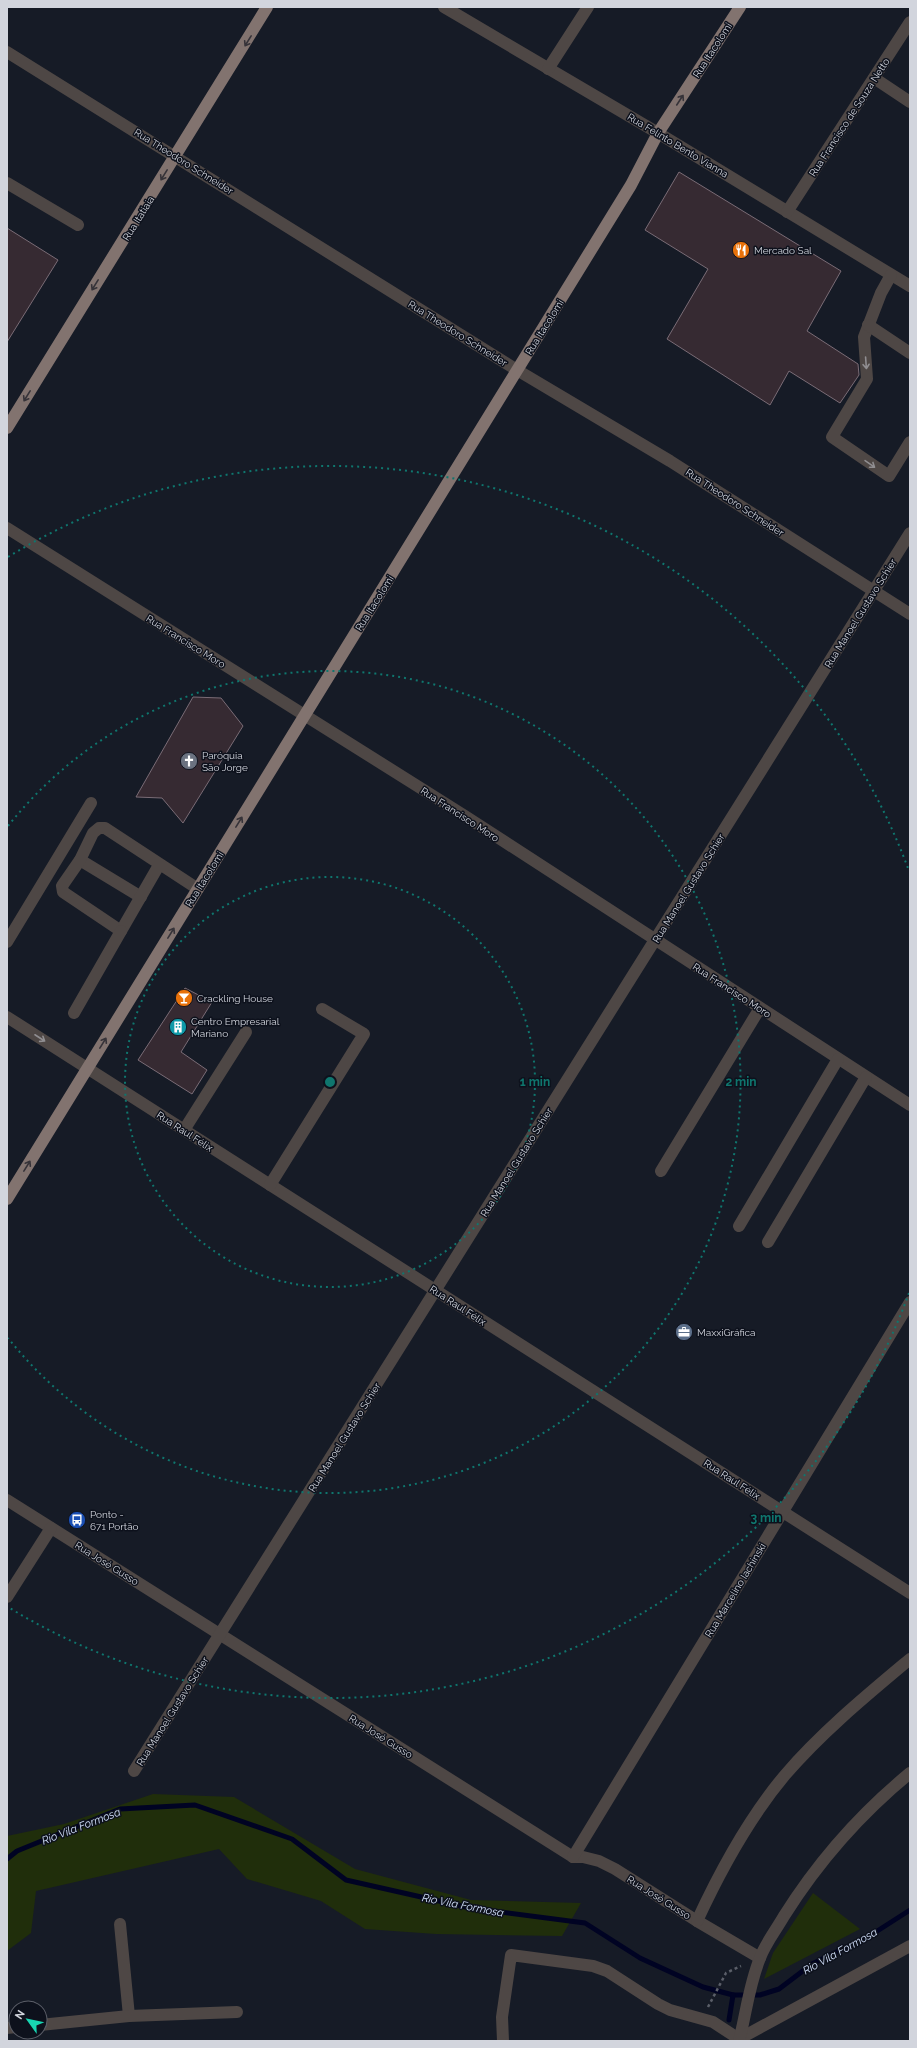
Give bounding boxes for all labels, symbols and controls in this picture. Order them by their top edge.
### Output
street label: Rua Itacolomi [691,21,734,80]
one-way arrow [244,35,252,46]
street label: Rua Francisco de Souza Netto [807,56,892,178]
one-way arrow [676,94,684,106]
street label: Rua Felinto Bento Vianna [625,111,730,180]
street label: Rua Theodoro Schneider [132,126,236,197]
one-way arrow [160,169,168,181]
street label: Rua Itatiaia [120,194,156,242]
restaurant icon: Mercado Sal [731,240,751,260]
place label: Mercado Sal [754,245,812,256]
one-way arrow [91,279,99,291]
street label: Rua Theodoro Schneider [406,298,510,369]
street label: Rua Itacolomi [523,298,566,357]
one-way arrow [862,356,869,369]
one-way arrow [23,390,31,401]
one-way arrow [864,460,875,468]
street label: Rua Theodoro Schneider [684,467,786,539]
street label: Rua Manoel Gustavo Schier [822,556,899,670]
street label: Rua Itacolomi [353,574,396,633]
street label: Rua Francisco Moro [144,613,227,670]
place label: Paróquia São Jorge [202,750,248,773]
church icon: Paróquia São Jorge [179,751,199,771]
street label: Rua Francisco Moro [419,785,501,844]
one-way arrow [235,817,243,828]
street label: Rua Manoel Gustavo Schier [650,831,727,945]
street label: Rua Itacolomi [183,850,226,909]
one-way arrow [167,928,175,939]
street label: Rua Francisco Moro [691,961,773,1020]
bar icon: Crackling House [174,988,194,1008]
place label: Crackling House [197,993,273,1004]
place label: Centro Empresarial Mariano [191,1016,280,1039]
building icon: Centro Empresarial Mariano [168,1017,188,1037]
one-way arrow [34,1034,45,1042]
one-way arrow [99,1038,107,1049]
centre of rings [323,1075,337,1089]
text: 1 min [520,1075,550,1089]
text: 2 min [725,1075,757,1089]
street label: Rua Manoel Gustavo Schier [478,1105,555,1219]
street label: Rua Raul Félix [155,1109,215,1154]
one-way arrow [24,1160,32,1172]
street label: Rua Raul Félix [428,1283,488,1328]
office icon: MaxxiGráfica [674,1322,694,1342]
place label: MaxxiGráfica [697,1327,755,1338]
street label: Rua Manoel Gustavo Schier [306,1380,383,1494]
street label: Rua Raul Félix [702,1457,762,1502]
place label: Ponto - 671 Portão [90,1509,139,1532]
bus stop icon: Ponto - 671 Portão [67,1510,87,1530]
text: 3 min [750,1511,782,1525]
street label: Rua José Gusso [73,1539,141,1587]
street label: Rua Marcelino Iachinski [703,1541,768,1639]
street label: Rua Manoel Gustavo Schier [134,1654,211,1768]
street label: Rua José Gusso [347,1712,415,1760]
water label: Rio Vila Formosa [40,1805,123,1847]
street label: Rua José Gusso [625,1873,693,1921]
water label: Rio Vila Formosa [421,1891,505,1920]
water label: Rio Vila Formosa [801,1925,880,1977]
north arrow [8,2000,48,2040]
text: N [12,2008,28,2022]

